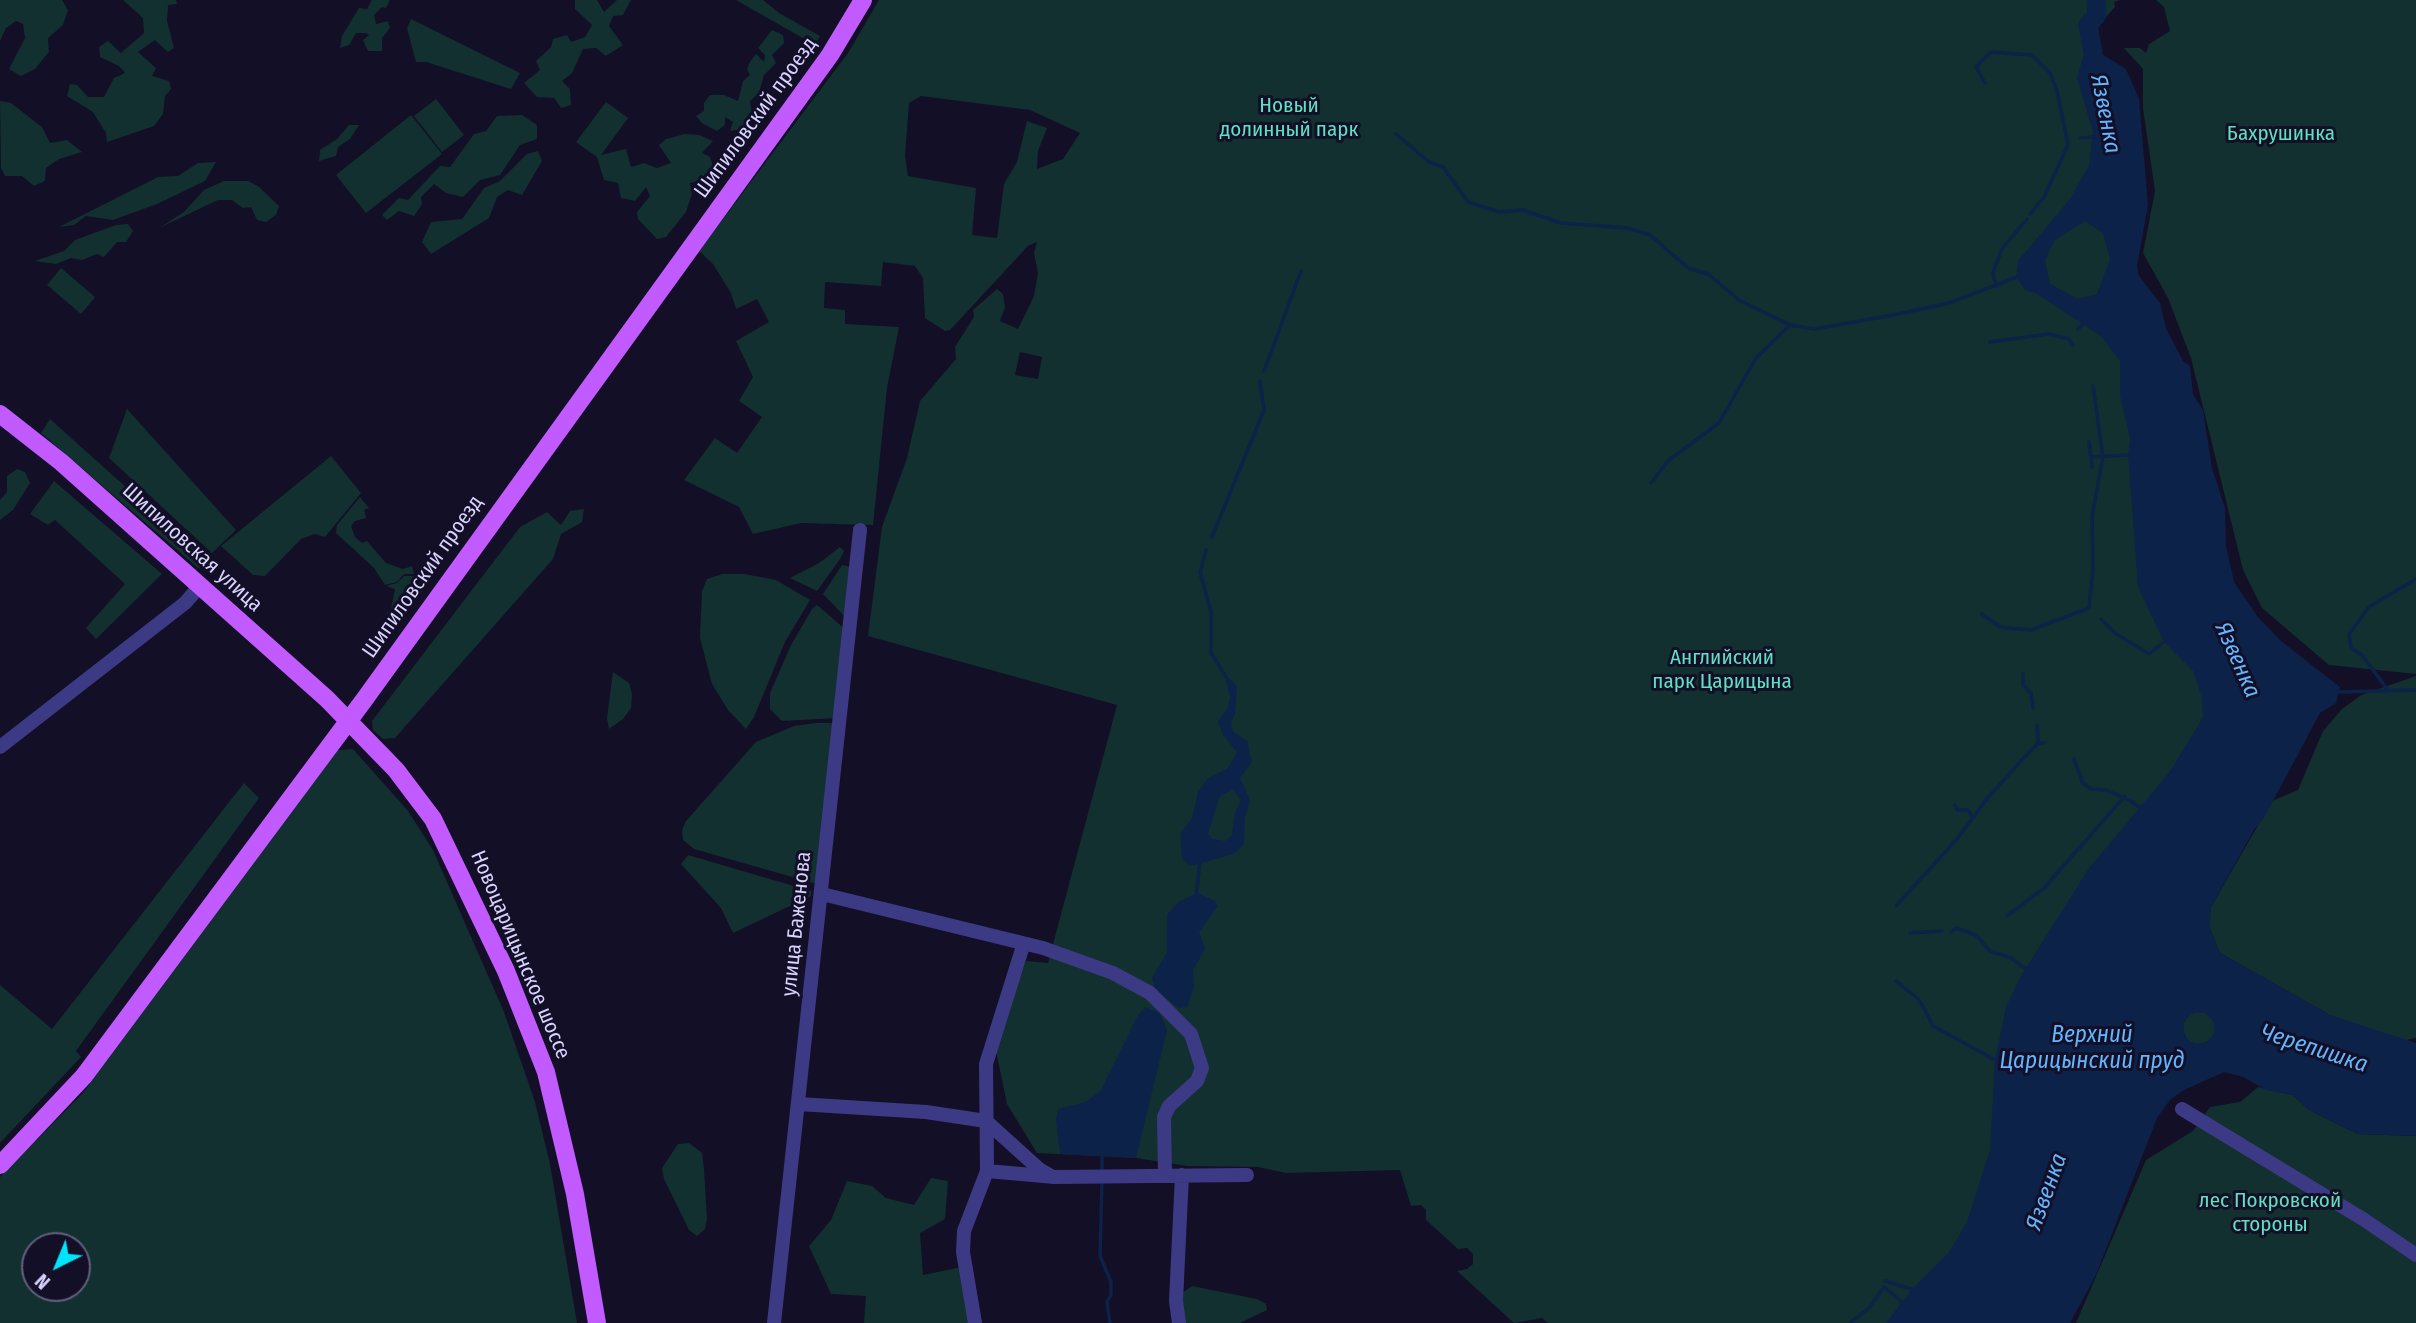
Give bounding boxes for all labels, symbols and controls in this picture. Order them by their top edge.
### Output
street label: Шипиловский проезд [689,33,823,203]
water label: Язвенка [2084,72,2126,156]
park label: Новый долинный парк [1220,93,1358,143]
park label: Бахрушинка [2227,121,2335,147]
street label: Шипиловская улица [117,478,267,618]
street label: Шипиловский проезд [357,491,489,663]
water label: Язвенка [2208,618,2266,702]
park label: Английский парк Царицына [1652,645,1792,695]
street label: Новоцарицынское шоссе [465,847,575,1063]
street label: улица Баженова [777,850,817,998]
water label: Черепишка [2257,1019,2371,1079]
water label: Верхний Царицынский пруд [1999,1022,2185,1076]
water label: Язвенка [2020,1150,2074,1234]
park label: лес Покровской стороны [2199,1188,2341,1238]
north arrow [21,1232,91,1302]
text: N [31,1269,55,1294]

